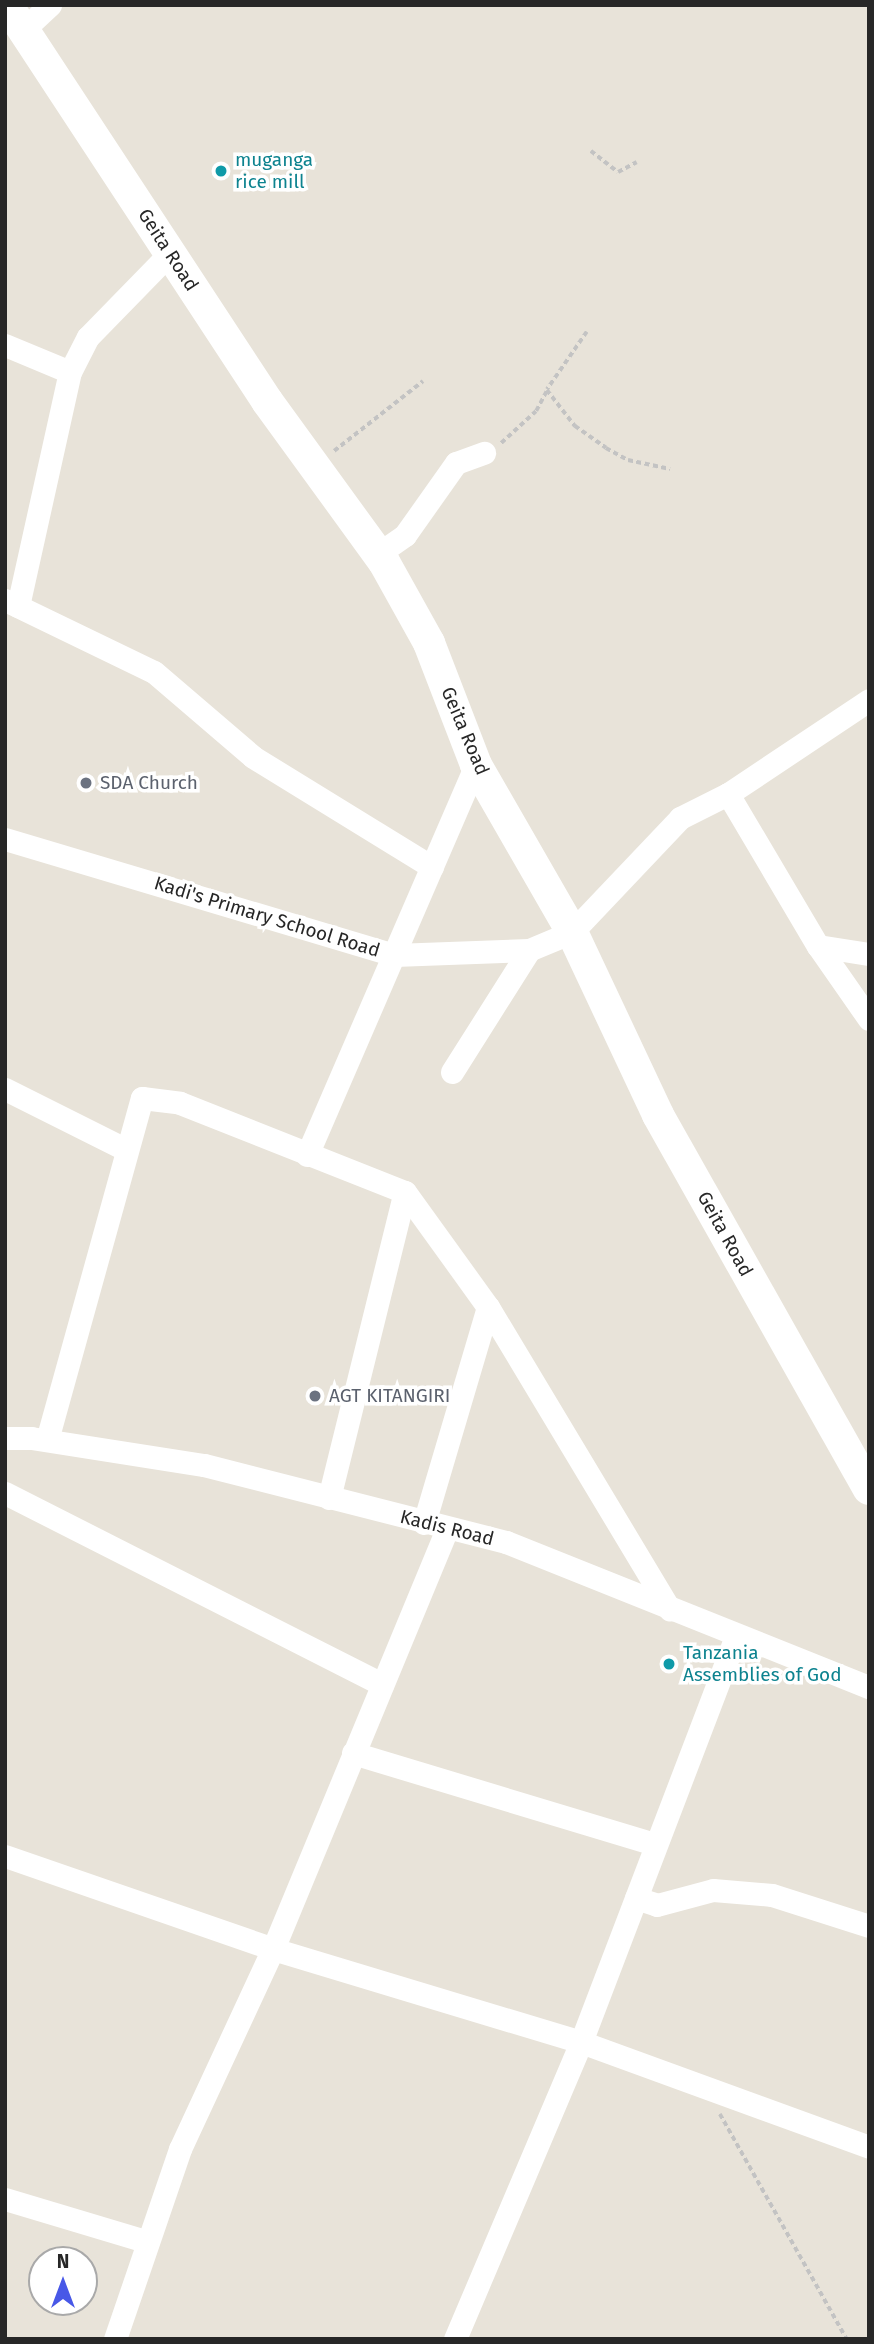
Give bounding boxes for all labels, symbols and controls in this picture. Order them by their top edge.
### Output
place label: muganga rice mill [235,149,313,193]
marker: muganga rice mill [213,163,229,179]
street label: Geita Road [133,205,203,295]
street label: Geita Road [436,683,494,779]
place label: SDA Church [100,772,198,794]
marker: SDA Church [78,775,94,791]
street label: Kadi's Primary School Road [151,872,383,962]
street label: Geita Road [692,1188,758,1280]
place label: AGT KITANGIRI [329,1385,450,1407]
marker: AGT KITANGIRI [307,1388,323,1404]
street label: Kadis Road [398,1505,496,1551]
place label: Tanzania Assemblies of God [683,1642,841,1686]
marker: Tanzania Assemblies of God [661,1656,677,1672]
north arrow [28,2246,98,2316]
text: N [57,2250,69,2273]

